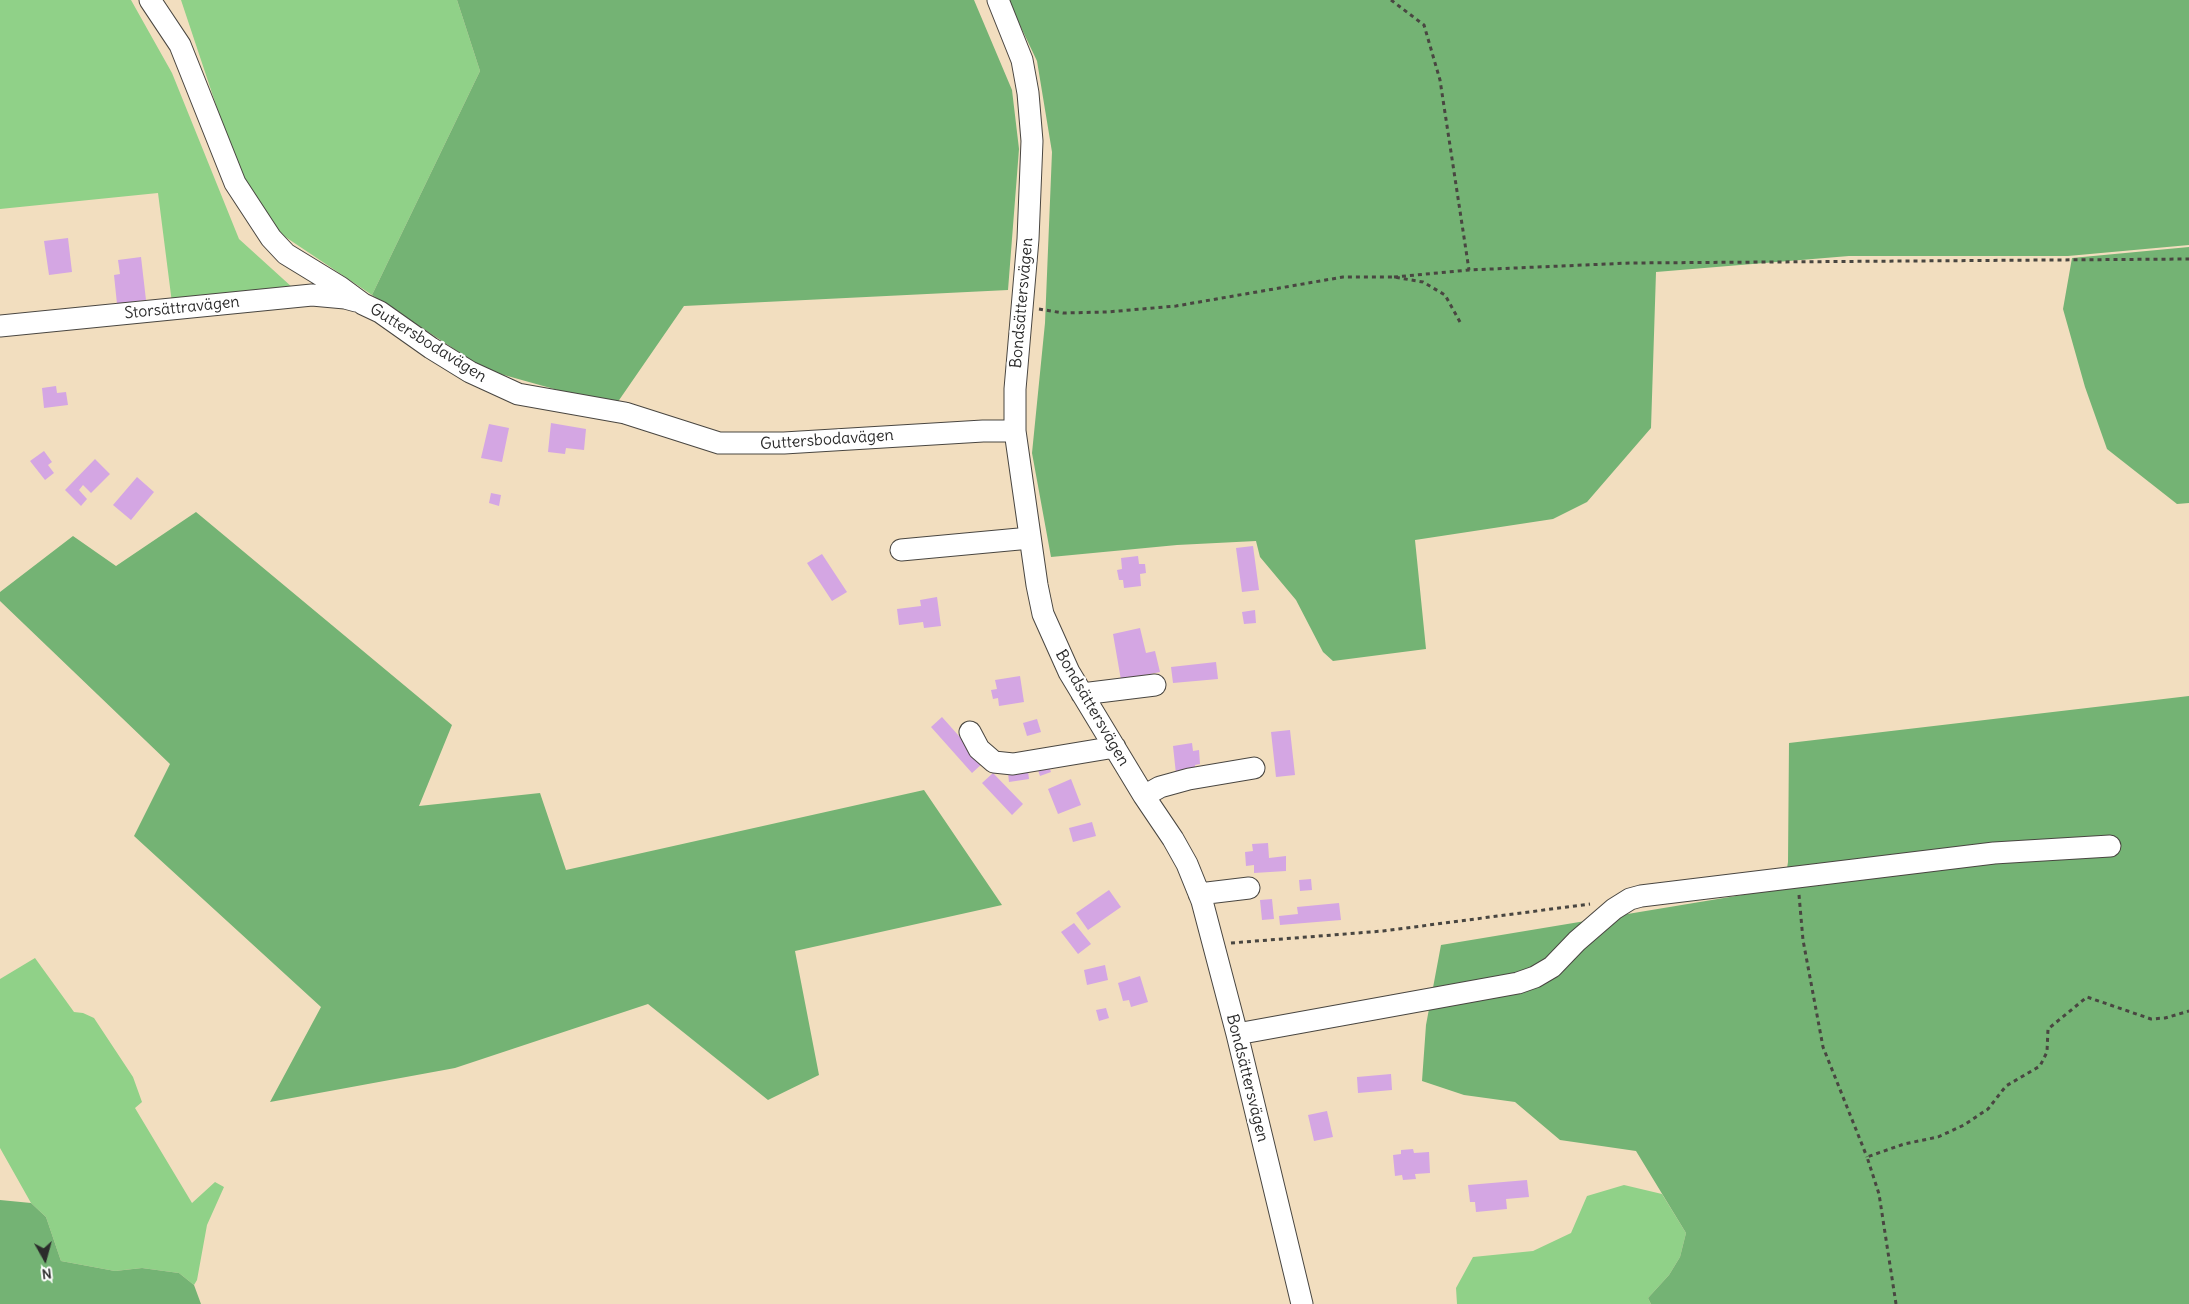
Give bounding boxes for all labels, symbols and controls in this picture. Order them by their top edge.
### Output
street label: Bondsättersvägen [1007,237,1037,369]
street label: Storsättravägen [123,292,241,324]
street label: Guttersbodavägen [366,299,490,387]
street label: Guttersbodavägen [760,426,894,454]
street label: Bondsättersvägen [1051,646,1133,770]
street label: Bondsättersvägen [1222,1012,1272,1144]
north arrow [20,1234,70,1284]
text: N [41,1264,53,1283]

